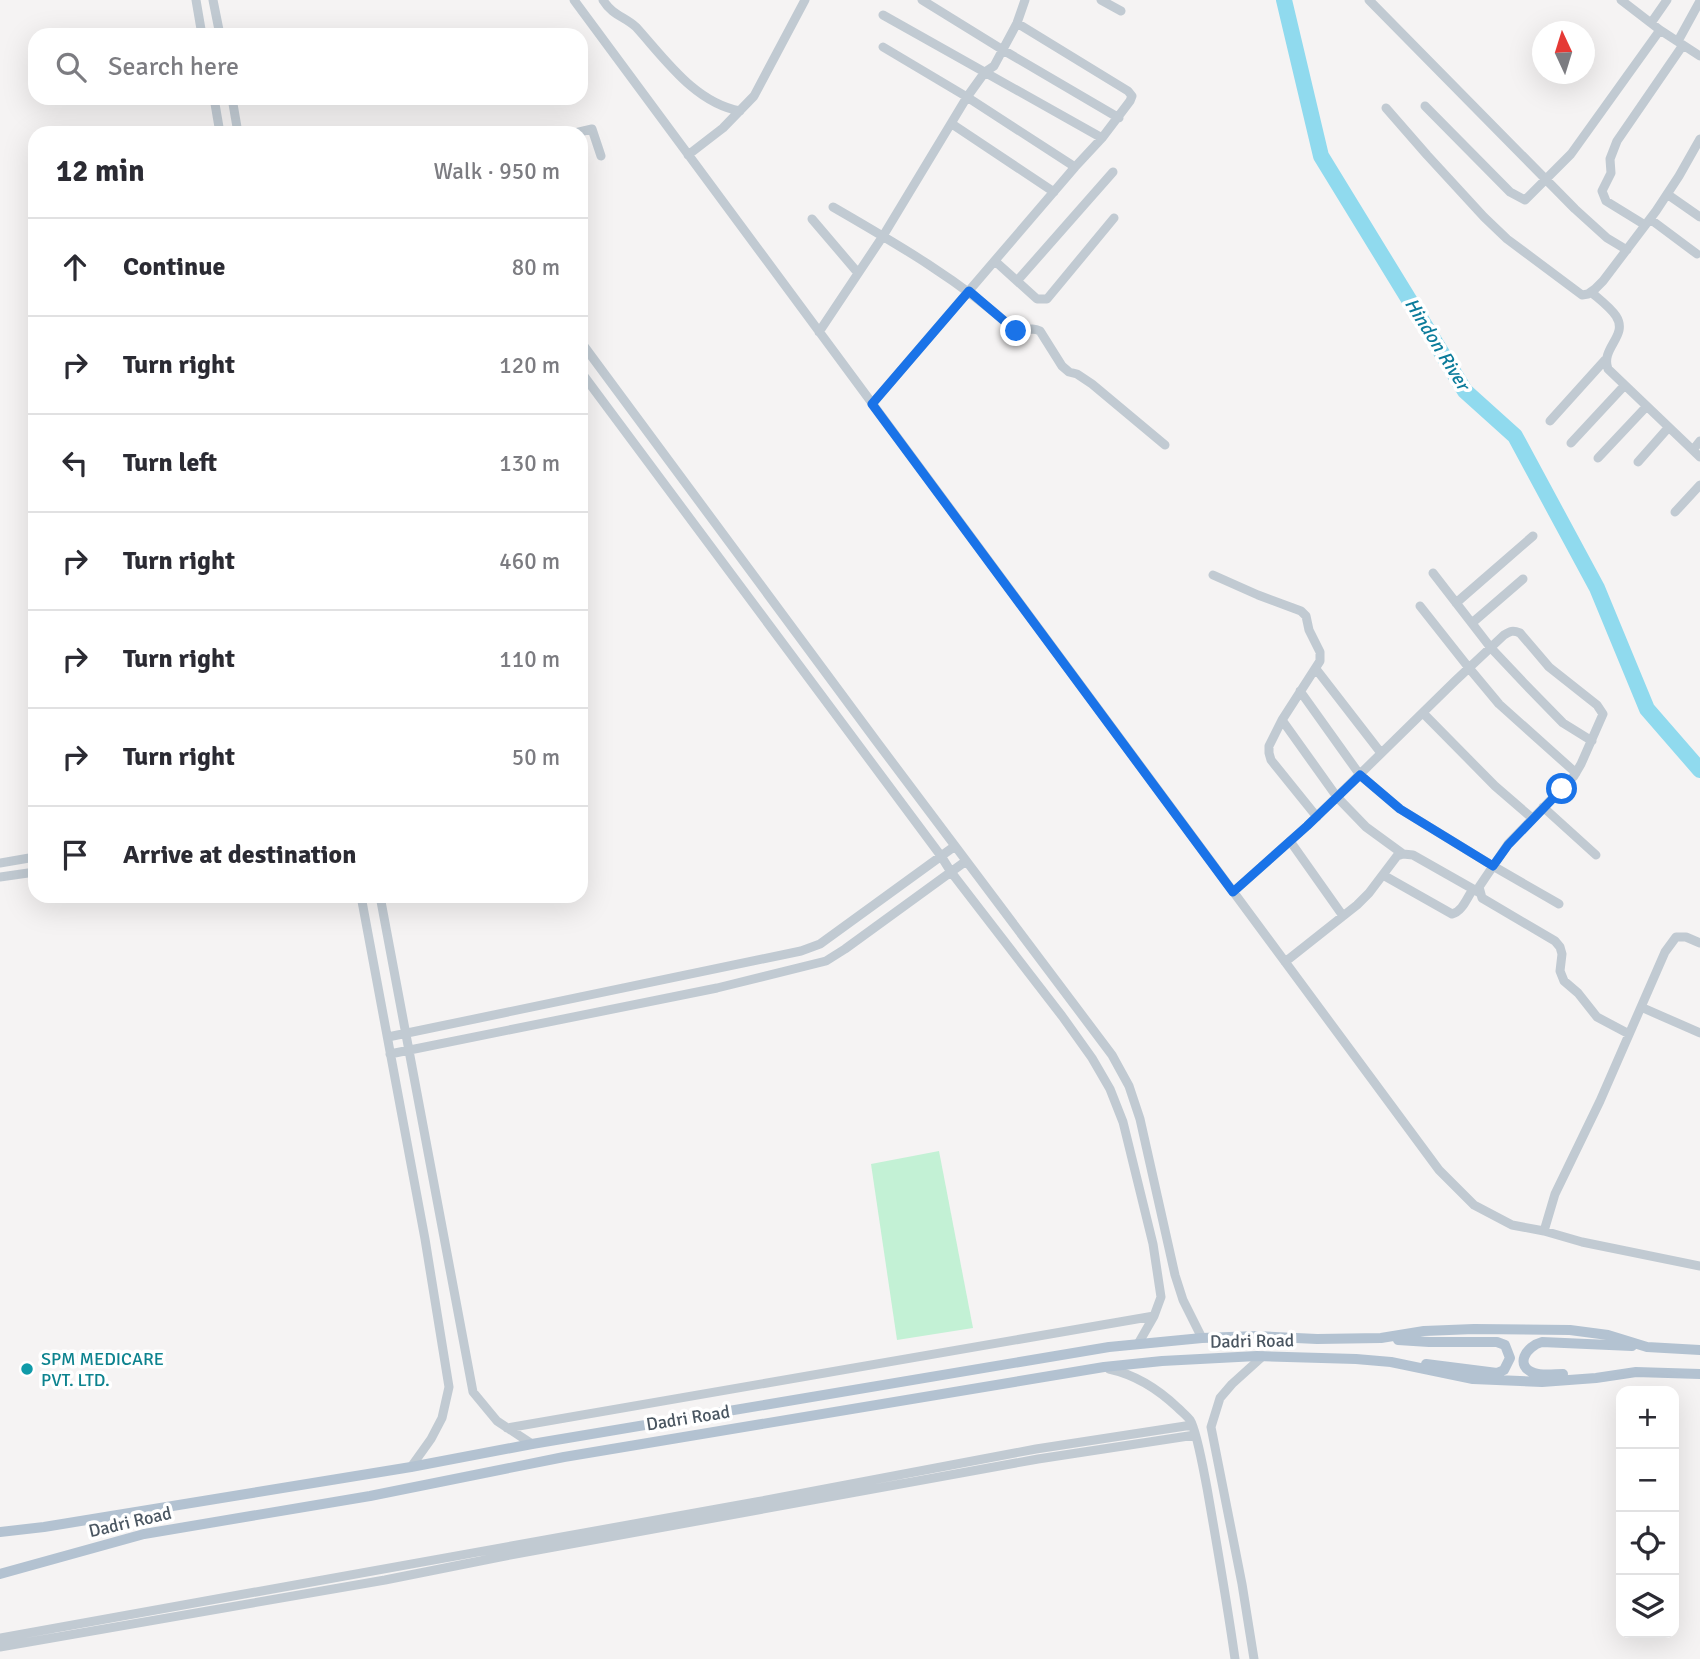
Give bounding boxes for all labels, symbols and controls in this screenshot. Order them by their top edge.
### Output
north arrow [1532,21,1595,84]
search box [28,28,588,105]
icon: search [52,48,90,86]
text: Search here [108,51,239,83]
text: 12 min [56,153,145,190]
text: Walk · 950 m [434,157,560,186]
icon: ahead [56,248,94,286]
text: Continue [123,251,225,283]
text: 80 m [512,253,560,282]
water label: Hindon River [1399,294,1476,397]
route end [1000,315,1031,346]
icon: right [56,346,94,384]
text: Turn right [123,349,235,381]
text: 120 m [499,351,560,380]
icon: left [56,444,94,482]
text: Turn left [123,447,217,479]
text: 130 m [499,449,560,478]
icon: right [56,542,94,580]
text: Turn right [123,545,235,577]
text: 460 m [499,547,560,576]
icon: right [56,640,94,678]
text: Turn right [123,643,235,675]
text: 110 m [499,645,560,674]
icon: right [56,738,94,776]
text: Turn right [123,741,235,773]
text: 50 m [512,743,560,772]
route start [1546,773,1577,804]
icon: arrive [56,836,94,874]
text: Arrive at destination [123,839,356,871]
street label: Dadri Road [1210,1329,1294,1353]
place label: SPM MEDICARE PVT. LTD. [41,1348,164,1391]
marker: SPM MEDICARE PVT. LTD. [19,1361,35,1377]
map controls [1616,1386,1679,1638]
button: + [1616,1386,1679,1449]
street label: Dadri Road [645,1401,731,1435]
button: − [1616,1449,1679,1512]
street label: Dadri Road [86,1502,174,1542]
button: locate [1616,1512,1679,1575]
button: layers [1616,1575,1679,1638]

